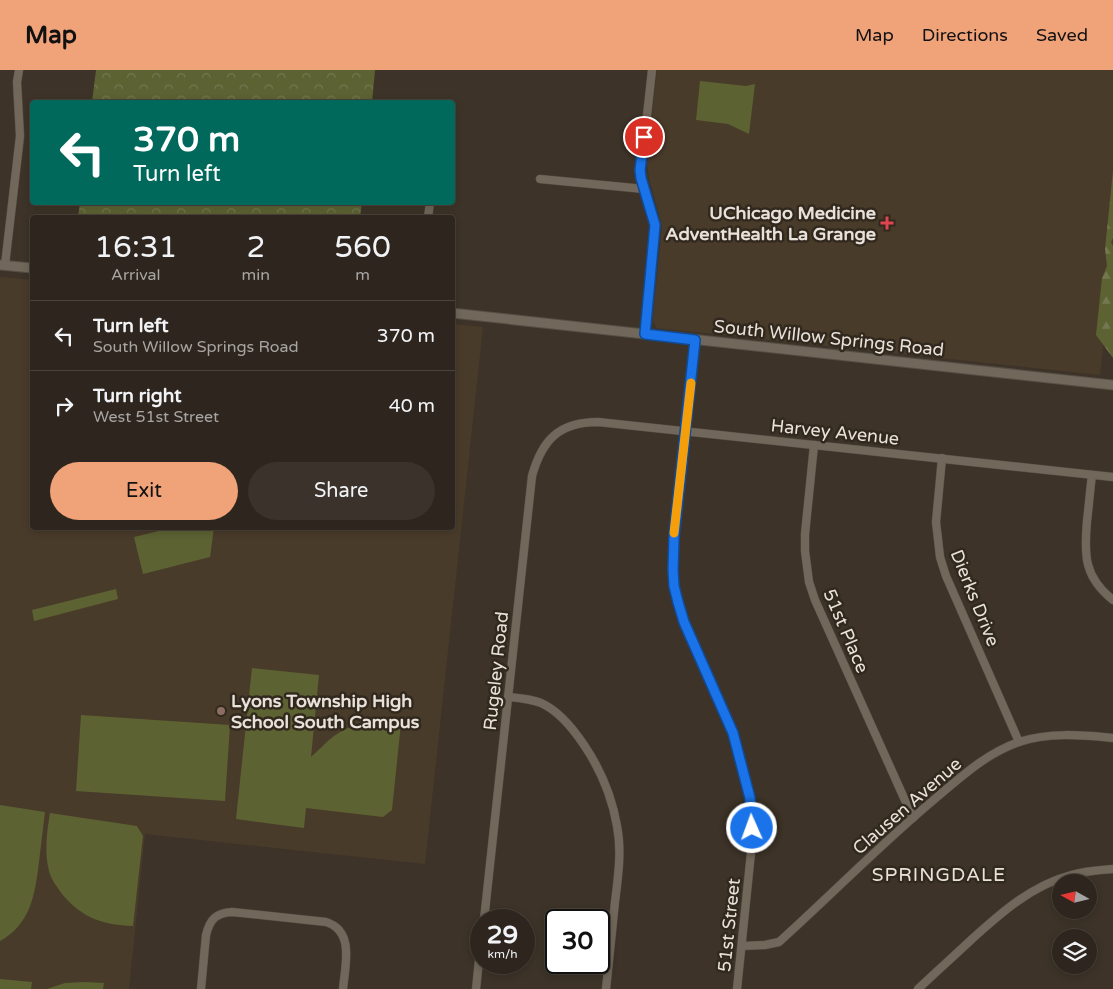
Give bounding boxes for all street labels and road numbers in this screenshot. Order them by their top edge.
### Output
street label: South Willow Springs Road [713,315,945,361]
street label: Harvey Avenue [770,414,900,450]
street label: Dierks Drive [946,546,1004,650]
street label: 51st Place [818,586,874,676]
street label: Rugeley Road [479,610,513,732]
street label: Clausen Avenue [848,753,966,859]
street label: 51st Street [713,877,745,973]

